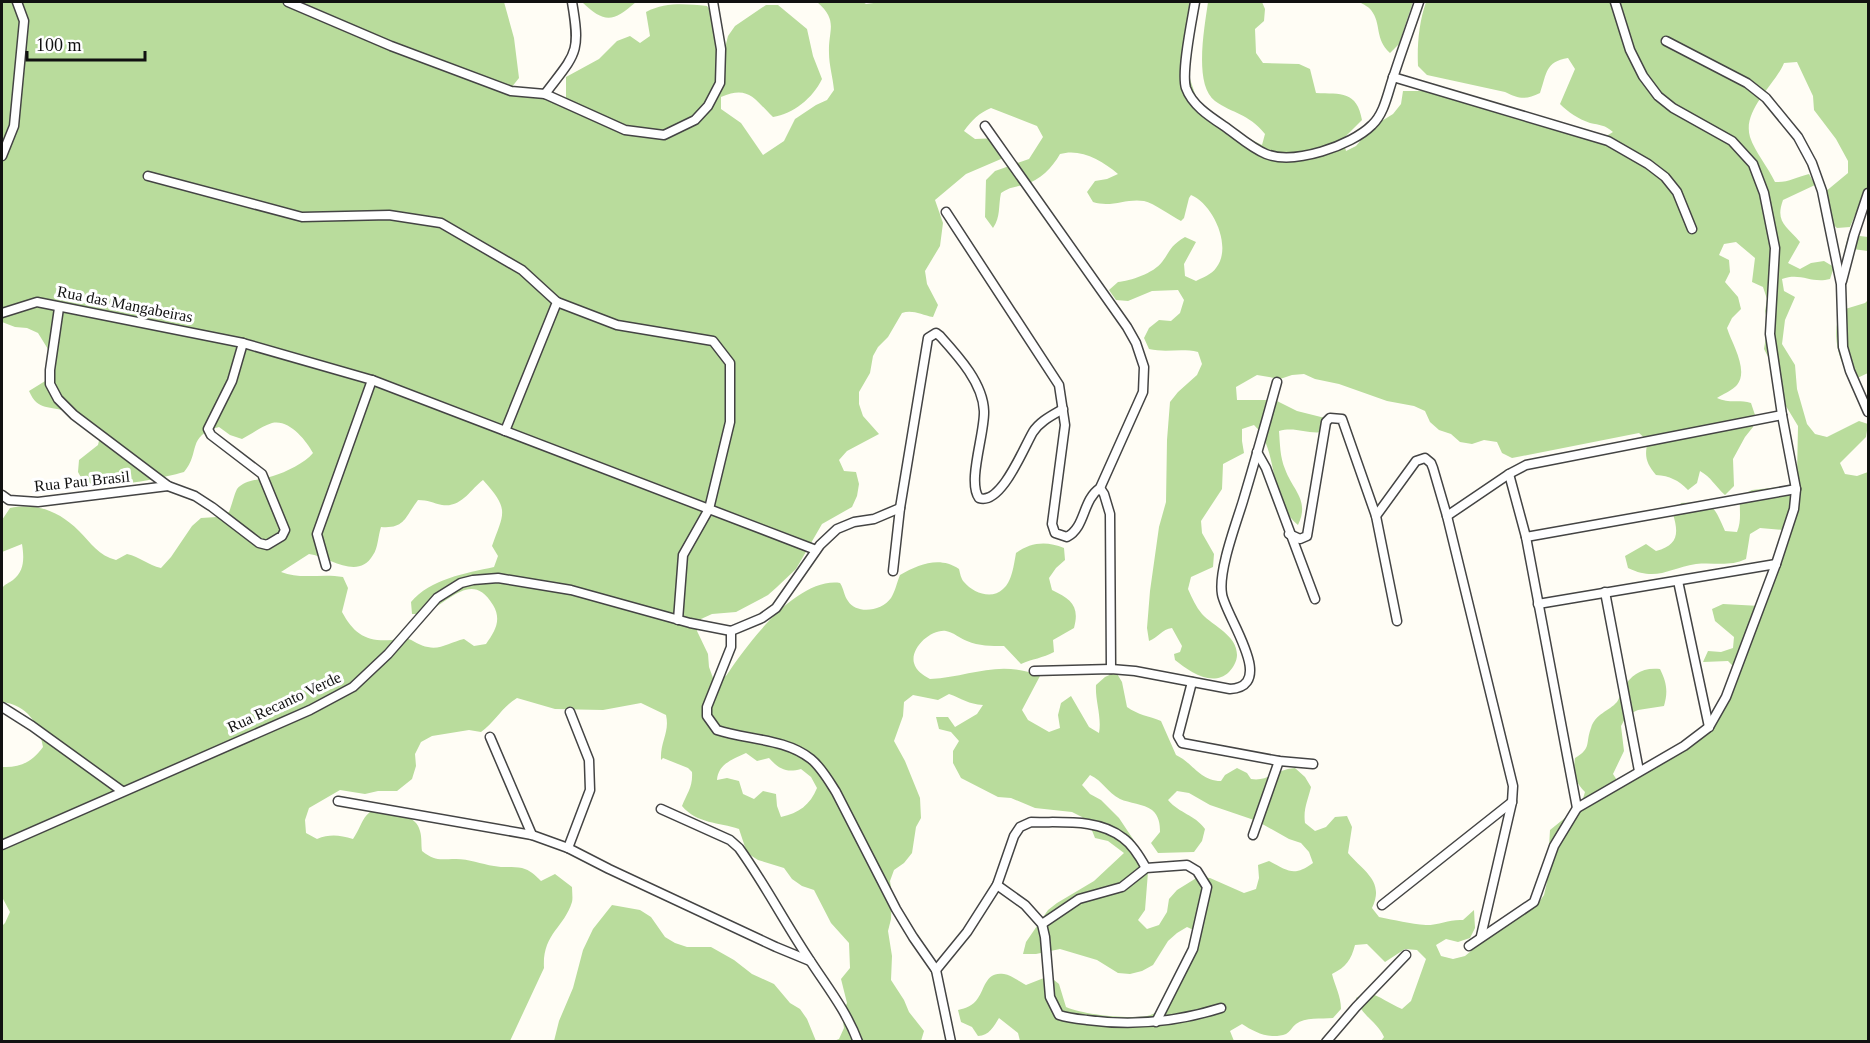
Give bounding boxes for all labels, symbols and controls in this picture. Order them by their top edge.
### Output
scale bar [27,24,146,62]
text: 100 m [36,35,82,55]
street label: Rua das Mangabeiras [56,283,194,326]
street label: Rua Pau Brasil [33,467,131,494]
street label: Rua Recanto Verde [225,668,343,736]

